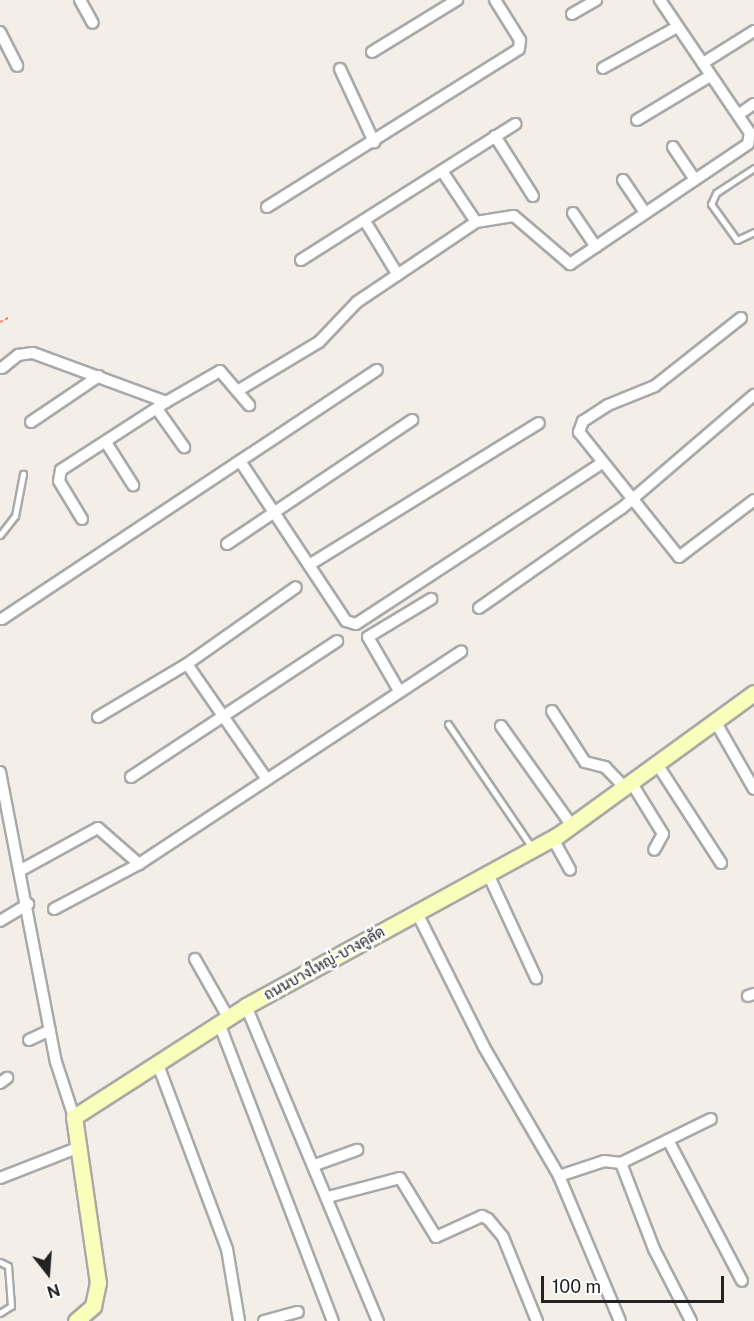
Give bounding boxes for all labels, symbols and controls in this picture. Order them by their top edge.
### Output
street label: ถนนบางใหญ่-บางคูลัด [260,922,388,1004]
north arrow [18,1243,78,1303]
scale bar [544,1264,727,1302]
text: 100 m [552,1276,601,1297]
text: N [45,1280,62,1302]

